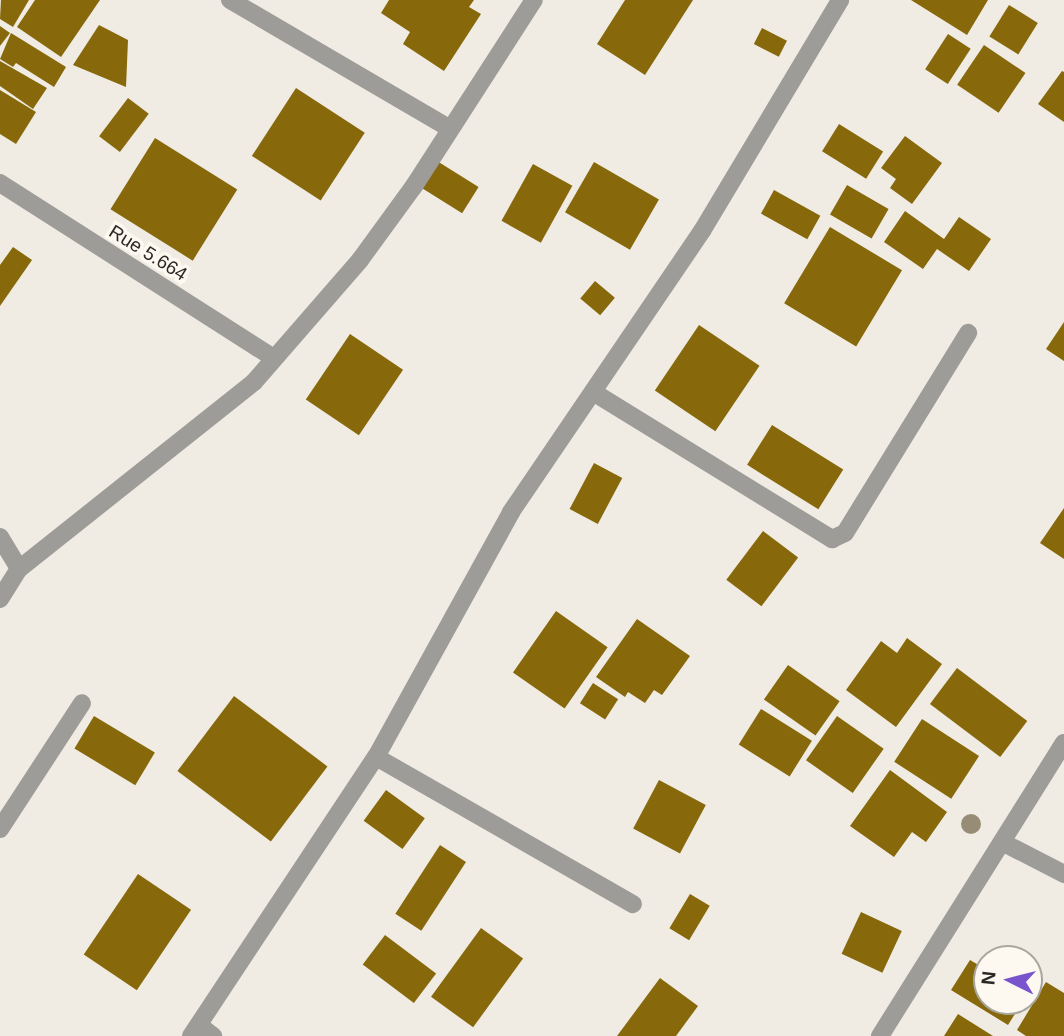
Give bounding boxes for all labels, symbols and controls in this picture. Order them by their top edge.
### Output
street label: Rue 5.664 [105,220,191,286]
north arrow [973,945,1043,1015]
text: N [977,970,1000,986]

